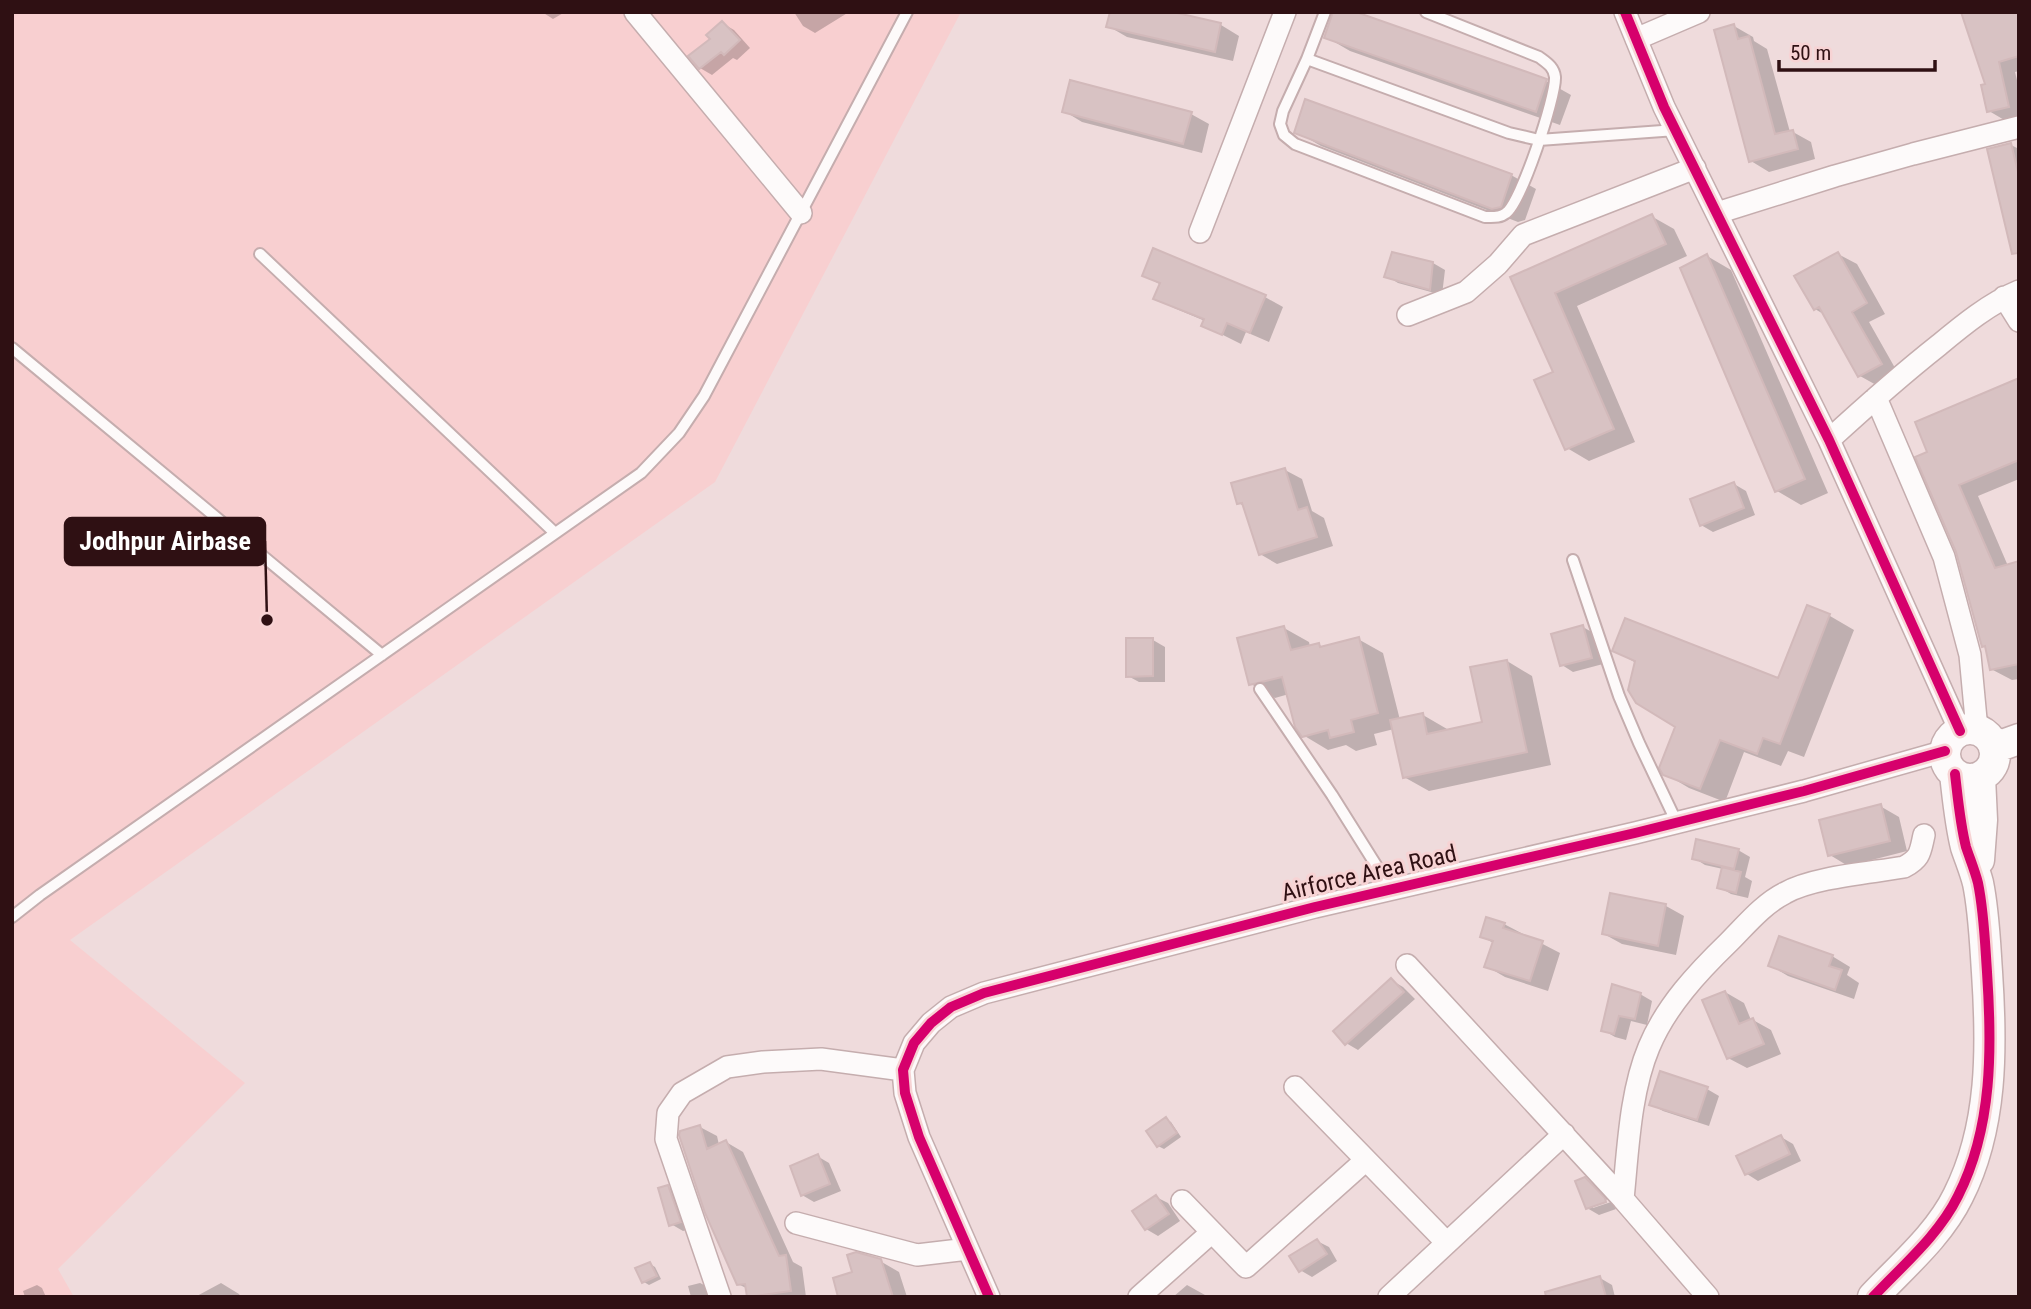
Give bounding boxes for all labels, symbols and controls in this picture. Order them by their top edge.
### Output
scale bar [1779,28,1935,72]
text: 50 m [1790,41,1831,65]
callout: Jodhpur Airbase [65,518,265,565]
text: Jodhpur Airbase [79,526,251,556]
street label: Airforce Area Road [1279,839,1459,907]

